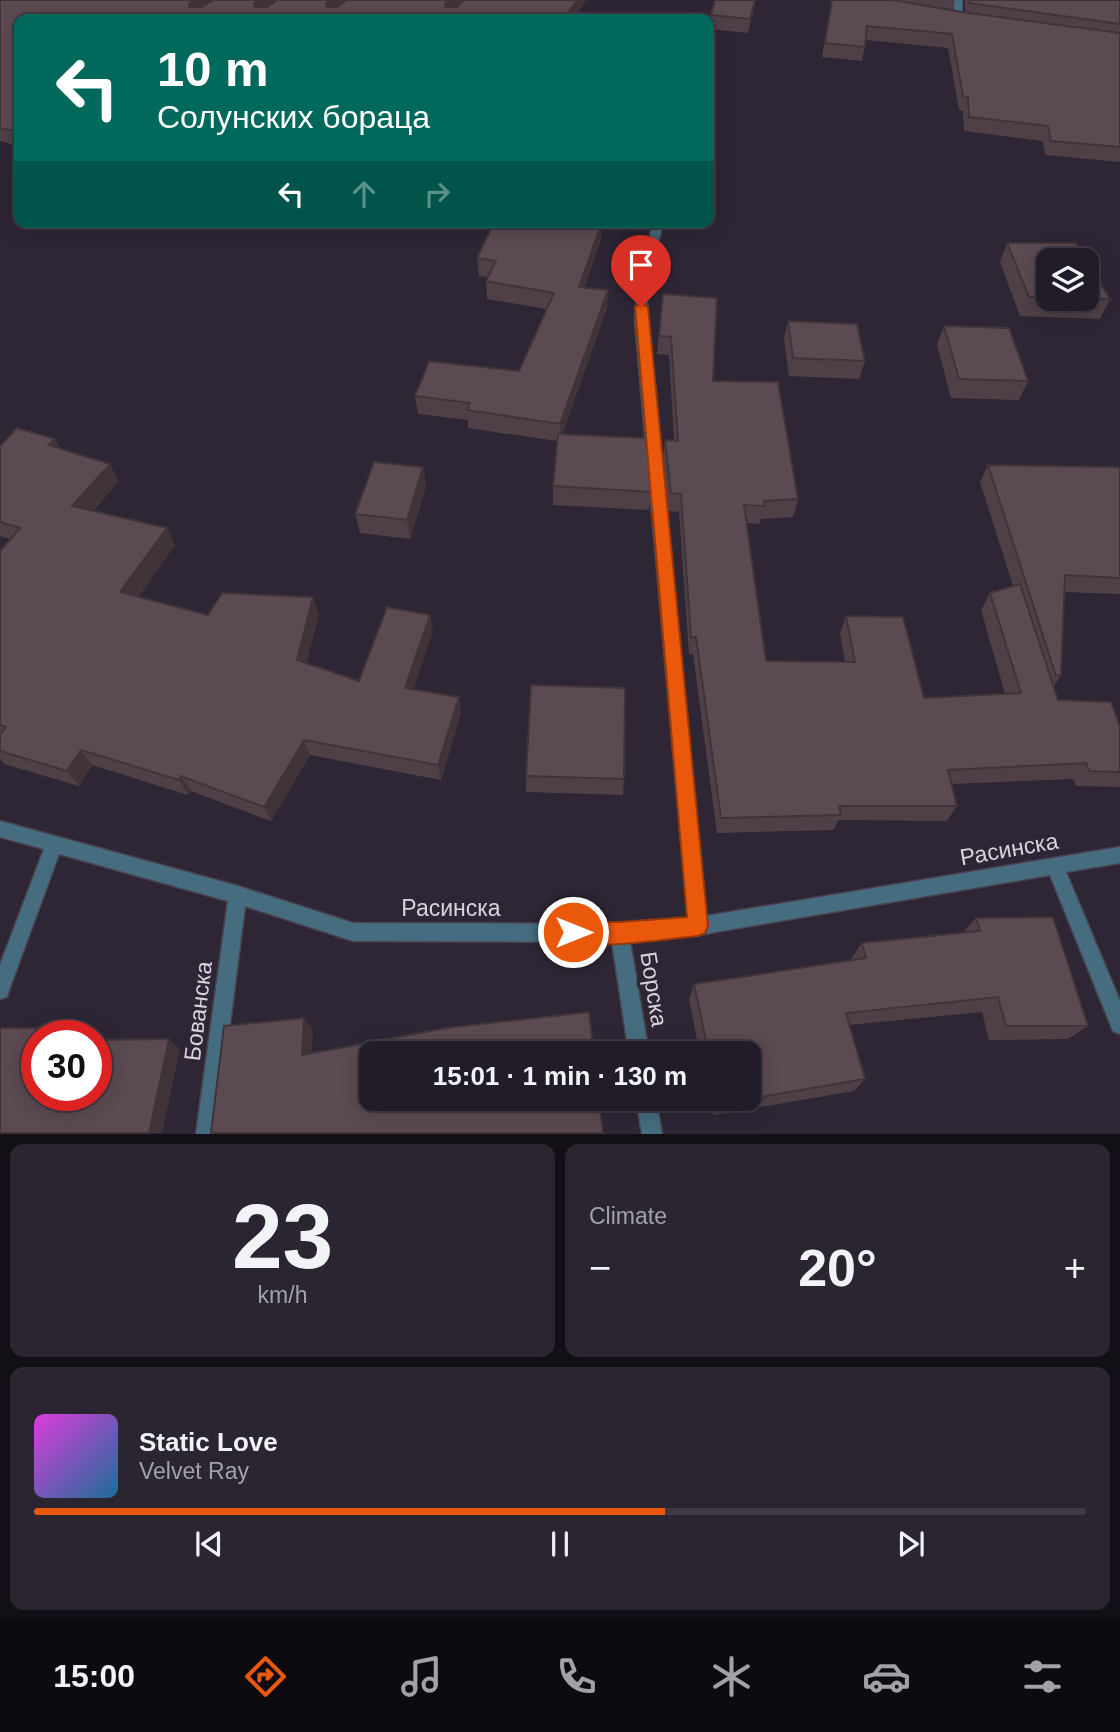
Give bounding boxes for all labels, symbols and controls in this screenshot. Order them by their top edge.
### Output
icon: left [42,42,133,133]
text: 10 m [157,42,269,96]
text: Солунских бораца [157,99,430,135]
icon: left [272,175,310,213]
icon: ahead [345,175,383,213]
icon: right [418,175,456,213]
pin [611,235,671,307]
icon: arrive [622,246,660,284]
map controls [1036,248,1099,311]
button: layers [1036,248,1099,311]
street label: Расинска [958,828,1060,870]
street label: Расинска [401,895,501,921]
position arrow [536,895,610,969]
street label: Борска [635,950,673,1029]
street label: Бованска [179,959,217,1062]
speed limit sign: 30 [21,1020,112,1111]
text: 15:01 · 1 min · 130 m [433,1061,687,1091]
text: 23 [232,1186,333,1287]
text: Climate [589,1203,667,1229]
text: 20° [798,1239,877,1297]
text: − [589,1247,611,1289]
text: + [1064,1247,1086,1289]
text: km/h [258,1282,307,1308]
text: Static Love [139,1427,278,1457]
text: Velvet Ray [139,1458,249,1484]
icon: previous [190,1525,228,1563]
icon: pause [541,1525,579,1563]
icon: next [892,1525,930,1563]
icon: directions [241,1652,290,1701]
icon: music [397,1652,446,1701]
icon: phone [552,1652,601,1701]
icon: climate [707,1652,756,1701]
icon: car [862,1652,911,1701]
icon: filters [1018,1652,1067,1701]
text: 15:00 [53,1658,135,1694]

